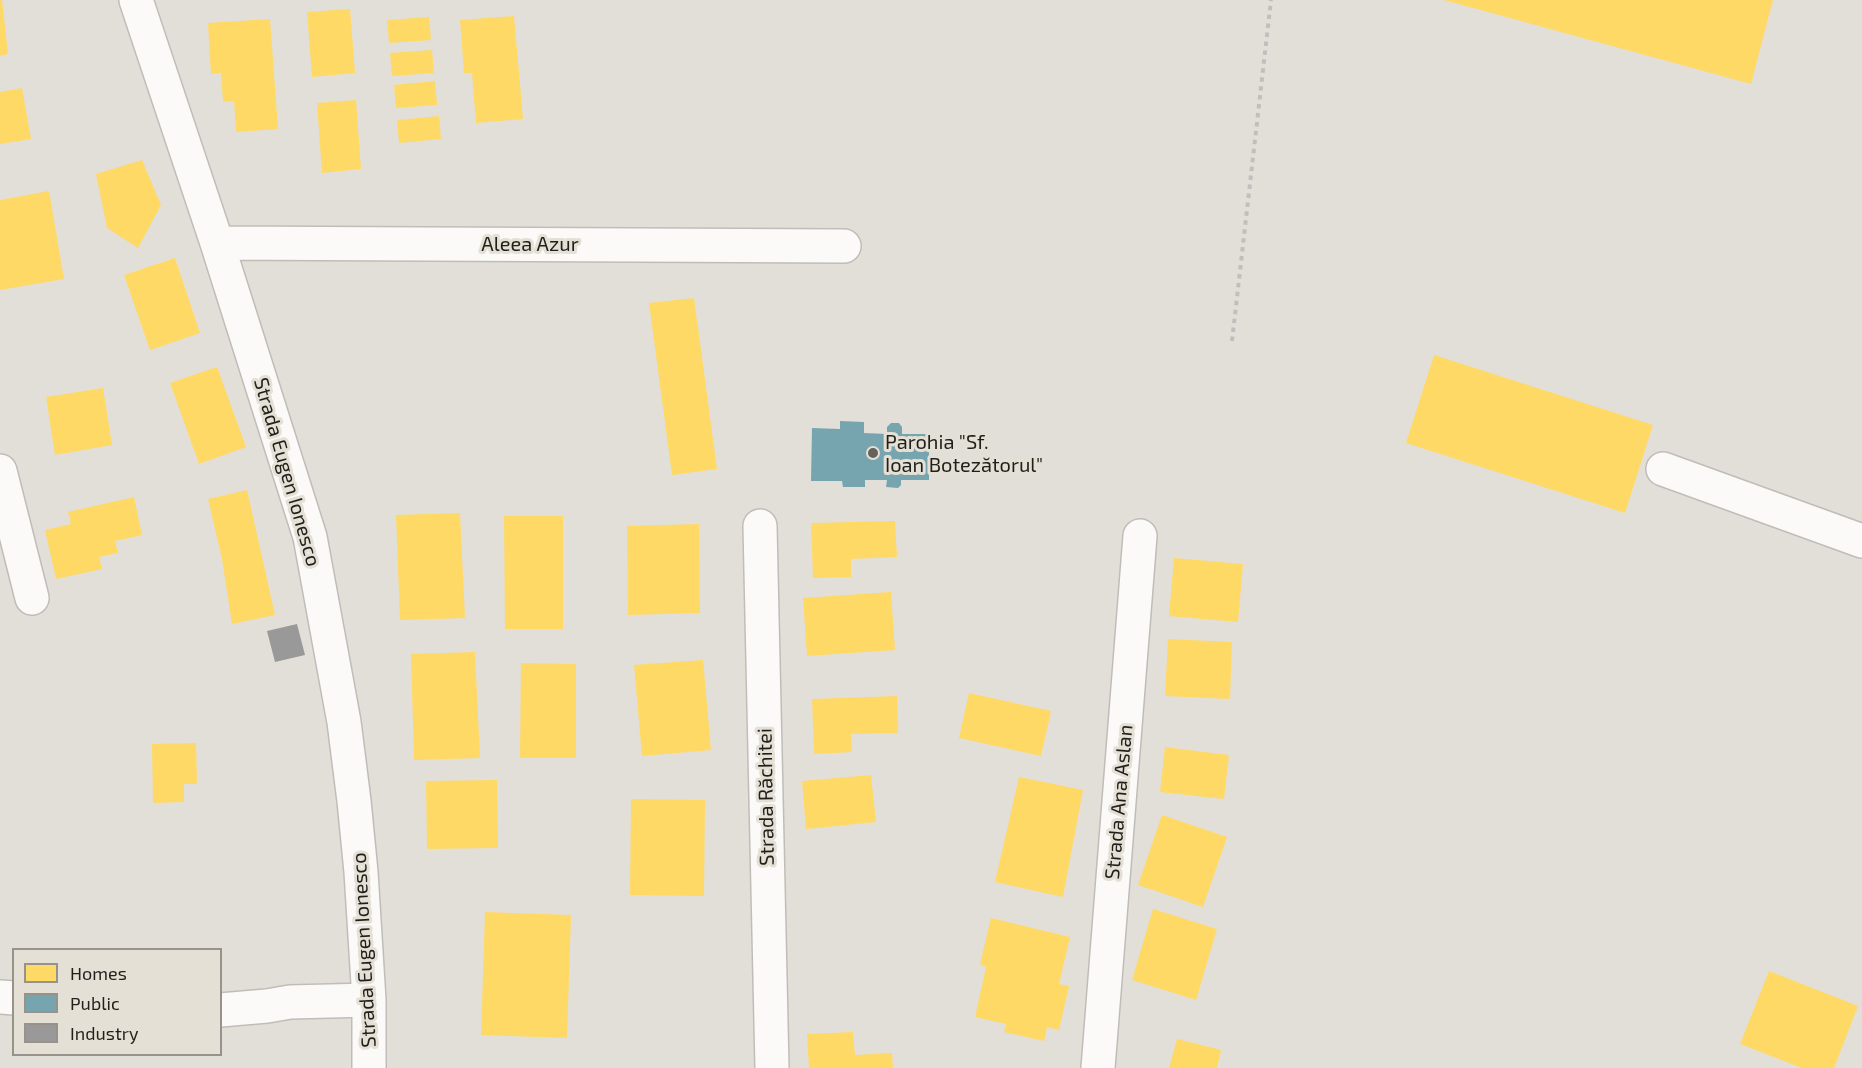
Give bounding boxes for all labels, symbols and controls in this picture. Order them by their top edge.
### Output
street label: Aleea Azur [481,232,579,256]
street label: Strada Eugen Ionesco [249,375,325,569]
place label: Parohia "Sf. Ioan Botezătorul" [885,430,1043,477]
marker: Parohia "Sf. Ioan Botezătorul" [866,446,880,460]
street label: Strada Ana Aslan [1100,724,1138,880]
street label: Strada Răchitei [753,728,779,866]
street label: Strada Eugen Ionesco [347,852,381,1048]
legend [12,948,222,1056]
text: Homes [70,962,127,984]
text: Public [70,992,120,1014]
text: Industry [70,1022,139,1044]

